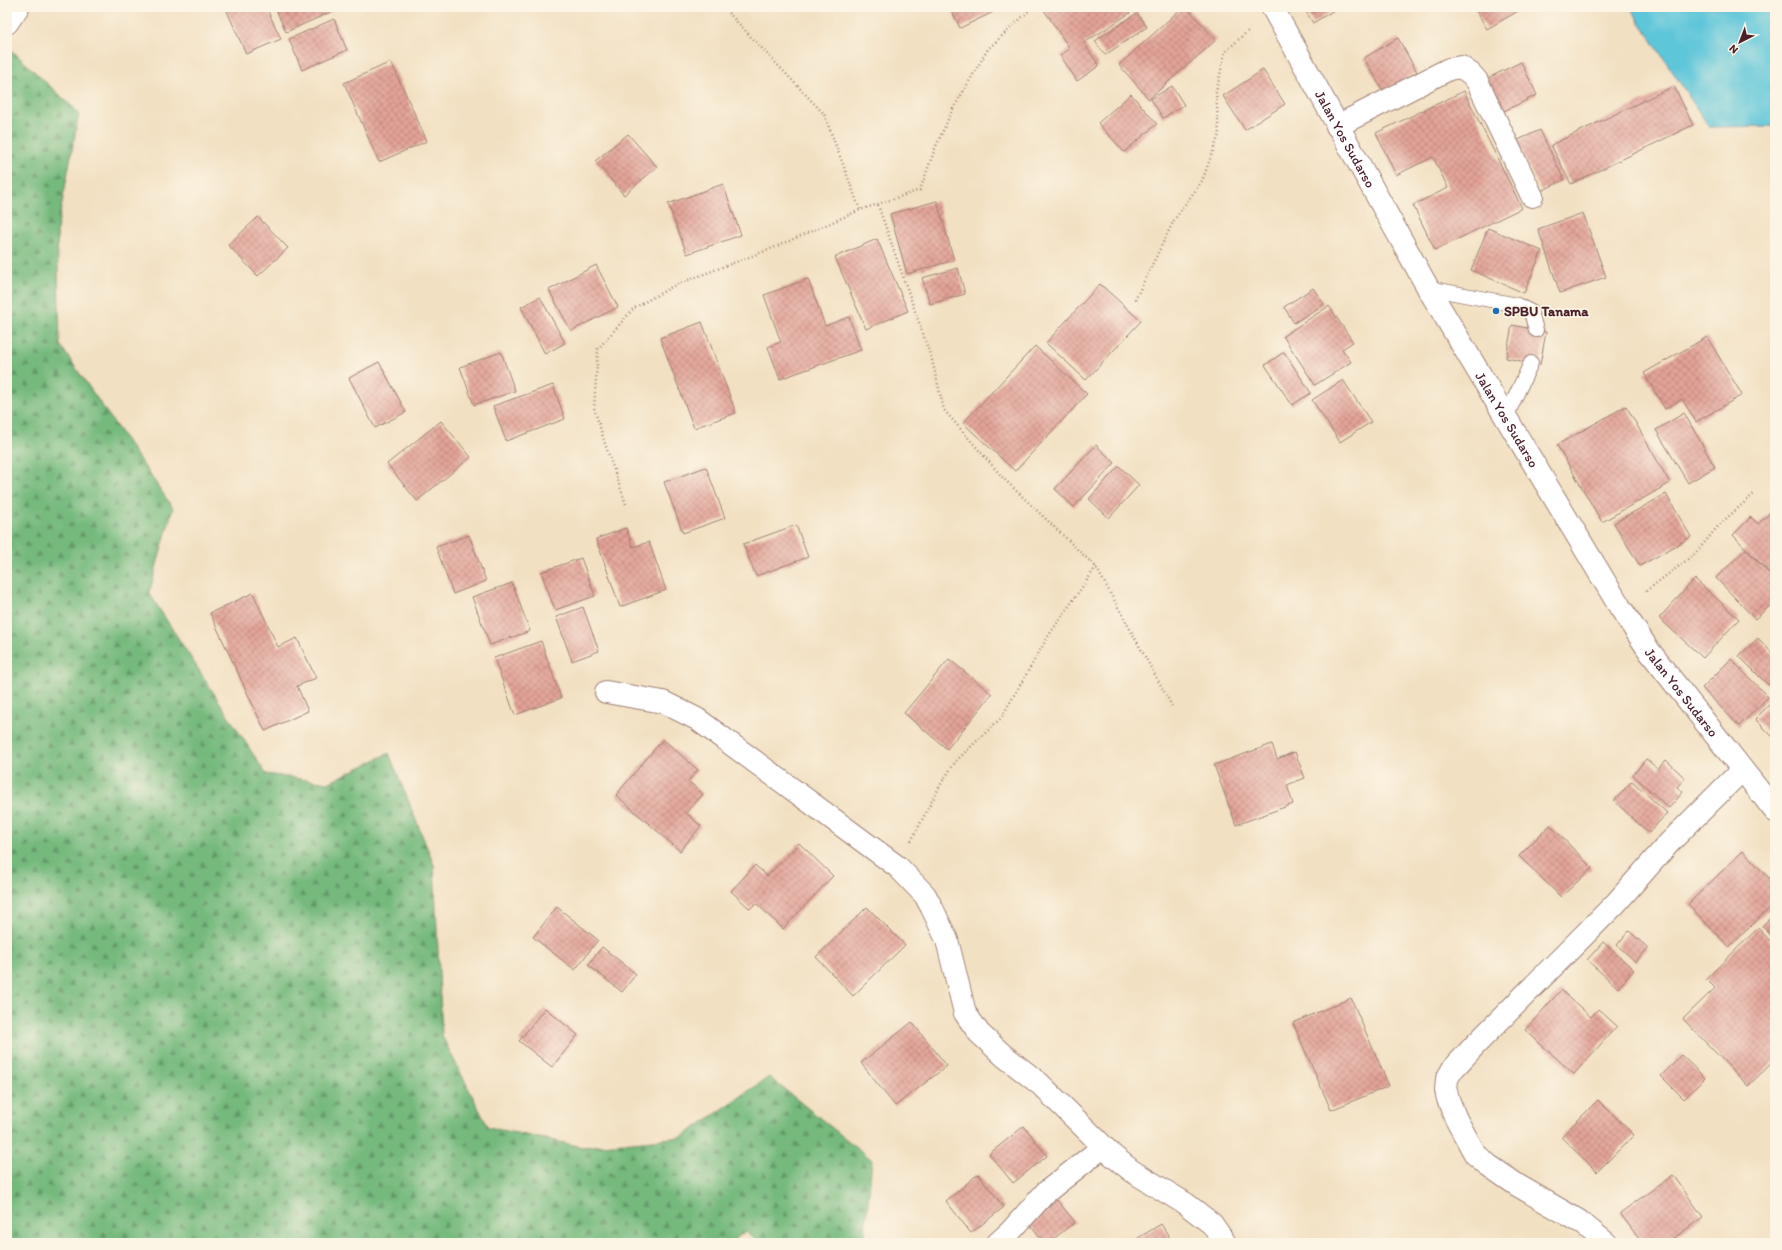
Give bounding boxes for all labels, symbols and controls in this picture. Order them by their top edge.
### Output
north arrow [1720,22,1760,62]
text: N [1727,42,1741,56]
street label: Jalan Yos Sudarso [1311,87,1379,191]
place label: SPBU Tanama [1504,303,1589,320]
marker: SPBU Tanama [1491,306,1501,316]
street label: Jalan Yos Sudarso [1472,369,1543,471]
street label: Jalan Yos Sudarso [1641,644,1722,740]

